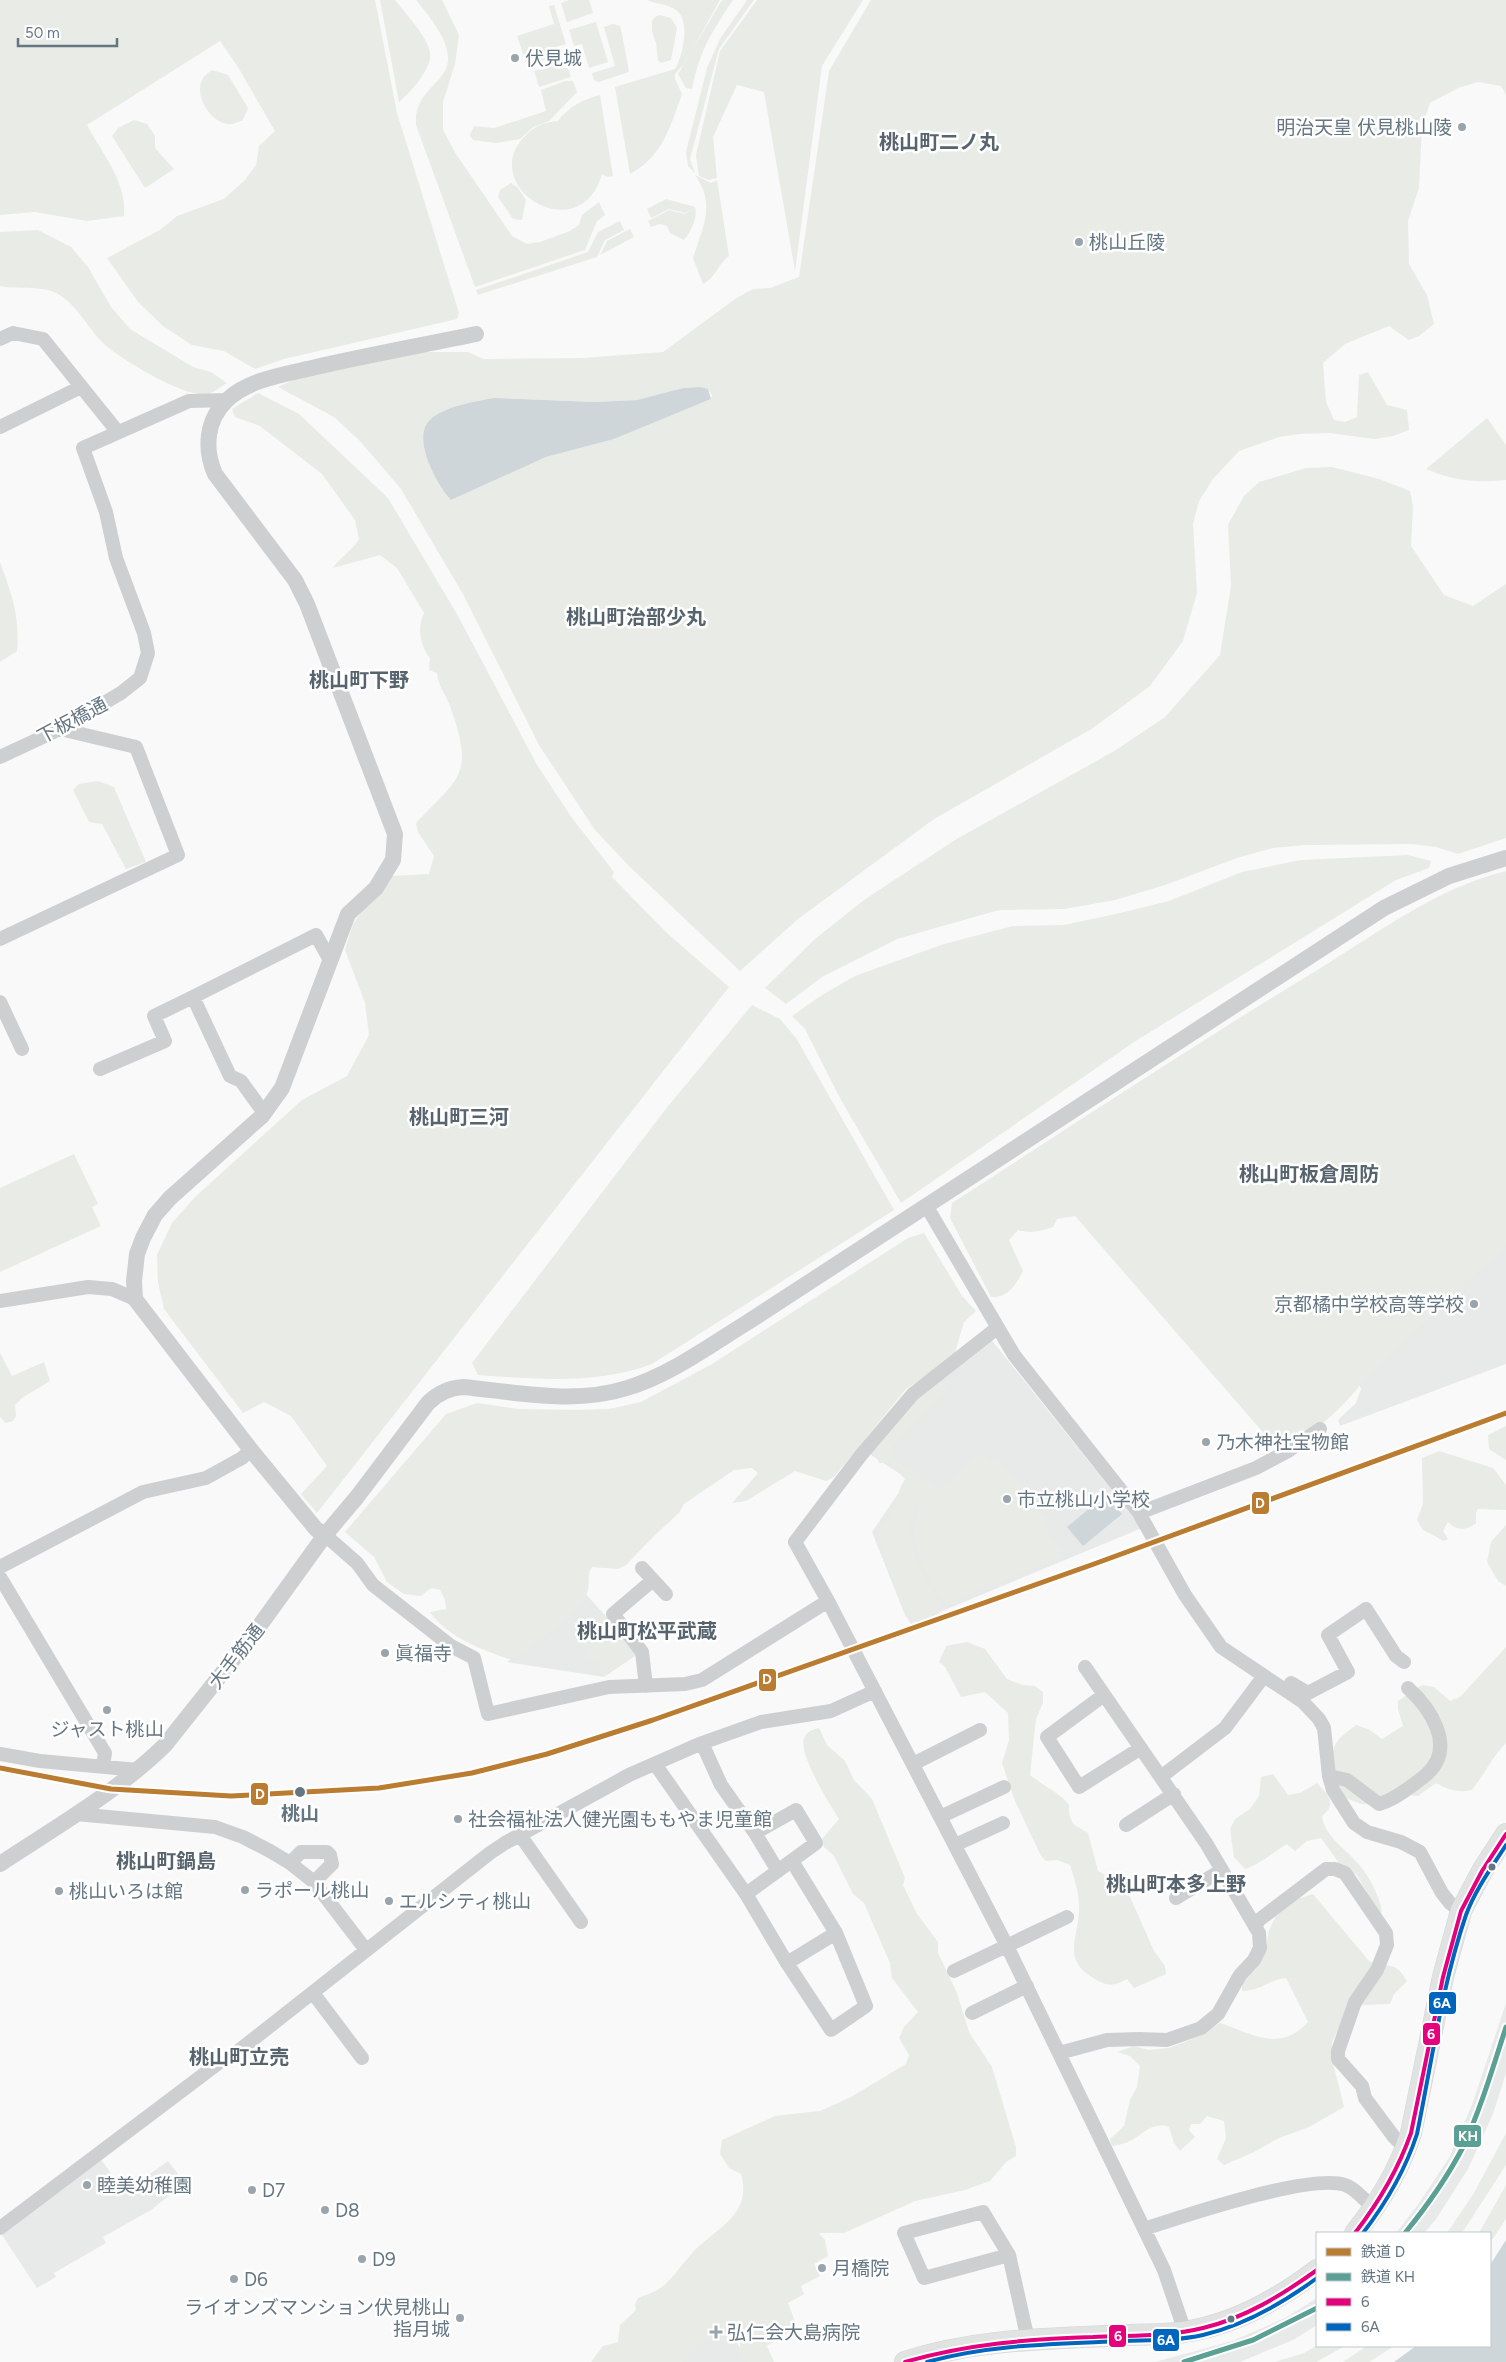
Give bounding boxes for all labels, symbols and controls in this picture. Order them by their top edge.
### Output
scale bar [18,15,116,47]
text: 50 m [25,24,60,42]
place label: 伏見城 [525,47,582,70]
marker: 伏見城 [509,52,521,64]
place label: 明治天皇 伏見桃山陵 [1276,116,1452,139]
marker: 明治天皇 伏見桃山陵 [1456,121,1468,133]
district label: 桃山町二ノ丸 [879,130,999,154]
place label: 桃山丘陵 [1089,231,1165,254]
marker: 桃山丘陵 [1073,236,1085,248]
district label: 桃山町治部少丸 [566,605,706,629]
district label: 桃山町下野 [309,668,409,692]
street label: 下板橋通 [33,692,111,748]
district label: 桃山町三河 [409,1105,509,1129]
district label: 桃山町板倉周防 [1239,1162,1379,1186]
place label: 京都橘中学校高等学校 [1274,1293,1464,1316]
marker: 京都橘中学校高等学校 [1468,1298,1480,1310]
place label: 乃木神社宝物館 [1216,1431,1349,1454]
marker: 乃木神社宝物館 [1200,1436,1212,1448]
place label: 市立桃山小学校 [1017,1488,1150,1511]
line badge: D [1251,1491,1270,1515]
marker: 市立桃山小学校 [1001,1493,1013,1505]
text: D [1255,1495,1265,1512]
street label: 大手筋通 [204,1619,269,1693]
district label: 桃山町松平武蔵 [577,1619,717,1643]
place label: 眞福寺 [395,1642,452,1665]
marker: 眞福寺 [379,1647,391,1659]
line badge: D [758,1668,777,1692]
text: D [762,1671,772,1688]
marker: ジャスト桃山 [101,1704,113,1716]
place label: ジャスト桃山 [50,1718,164,1741]
line badge: D [250,1782,269,1806]
marker: 桃山 [293,1785,307,1799]
text: D [255,1786,265,1803]
place label: 桃山 [281,1802,319,1825]
place label: 社会福祉法人健光園ももやま児童館 [468,1808,772,1831]
marker: 社会福祉法人健光園ももやま児童館 [452,1813,464,1825]
district label: 桃山町鍋島 [116,1849,216,1873]
unlabelled marker [1487,1862,1497,1872]
district label: 桃山町本多上野 [1106,1872,1246,1896]
place label: ラポール桃山 [255,1879,369,1902]
place label: 桃山いろは館 [69,1880,183,1903]
marker: ラポール桃山 [239,1884,251,1896]
marker: 桃山いろは館 [53,1885,65,1897]
place label: エルシティ桃山 [399,1890,531,1913]
marker: エルシティ桃山 [383,1895,395,1907]
line badge: 6A [1428,1991,1457,2015]
text: 6A [1433,1995,1451,2012]
line badge: 6 [1422,2022,1441,2046]
text: 6 [1427,2026,1435,2043]
district label: 桃山町立売 [189,2045,289,2069]
line badge: KH [1453,2124,1482,2148]
text: KH [1458,2128,1478,2145]
place label: 睦美幼稚園 [97,2174,192,2197]
marker: 睦美幼稚園 [81,2179,93,2191]
place label: D7 [262,2179,285,2202]
marker: D7 [246,2184,258,2196]
place label: D8 [335,2199,360,2222]
marker: D8 [319,2204,331,2216]
legend [1316,2232,1491,2347]
text: 鉄道 D [1361,2243,1405,2261]
place label: D9 [372,2248,396,2271]
marker: D9 [356,2253,368,2265]
place label: 月橋院 [832,2257,889,2280]
marker: 月橋院 [816,2262,828,2274]
place label: D6 [244,2268,268,2291]
text: 鉄道 KH [1361,2268,1415,2286]
marker: D6 [228,2273,240,2285]
text: 6 [1361,2293,1370,2311]
place label: ライオンズマンション伏見桃山 指月城 [184,2296,450,2341]
marker: ライオンズマンション伏見桃山 指月城 [454,2312,466,2324]
unlabelled marker [1226,2314,1236,2324]
text: 6A [1361,2318,1380,2336]
place label: 弘仁会大島病院 [727,2321,860,2344]
line badge: 6 [1108,2324,1127,2348]
marker: 弘仁会大島病院 [709,2325,723,2339]
text: 6 [1114,2328,1122,2345]
line badge: 6A [1152,2328,1180,2352]
text: 6A [1157,2332,1175,2349]

